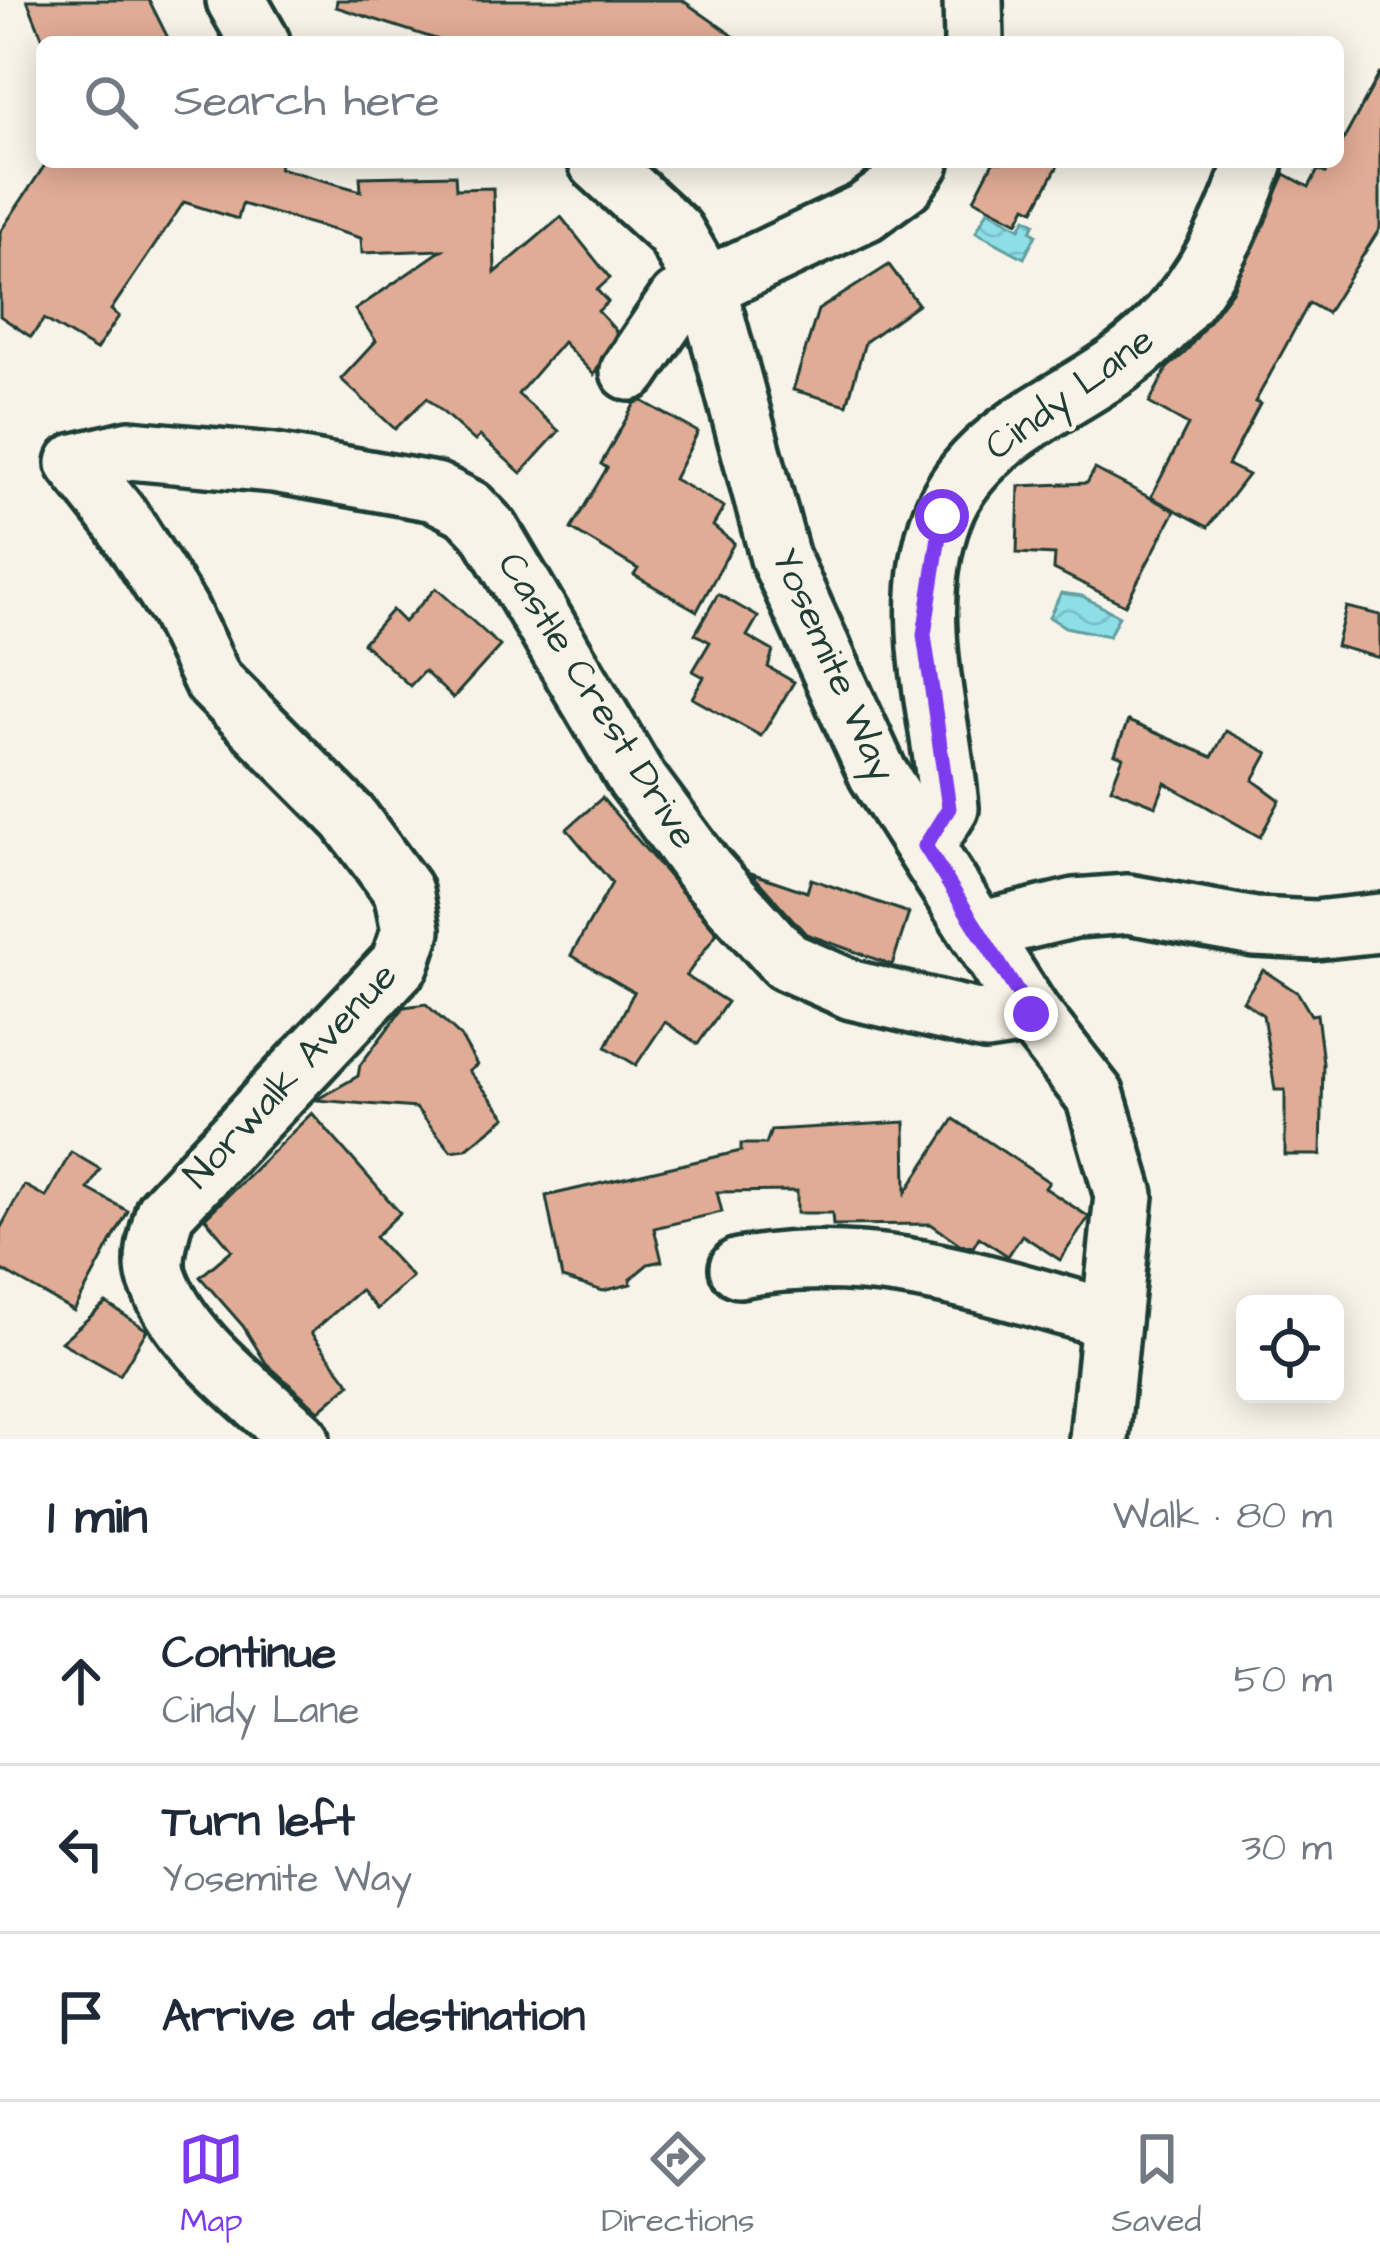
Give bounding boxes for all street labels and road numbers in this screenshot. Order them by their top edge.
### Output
street label: Cindy Lane [974,314,1166,475]
street label: Yosemite Way [757,540,909,791]
street label: Castle Crest Drive [484,542,710,860]
street label: Norwalk Avenue [172,951,410,1201]

